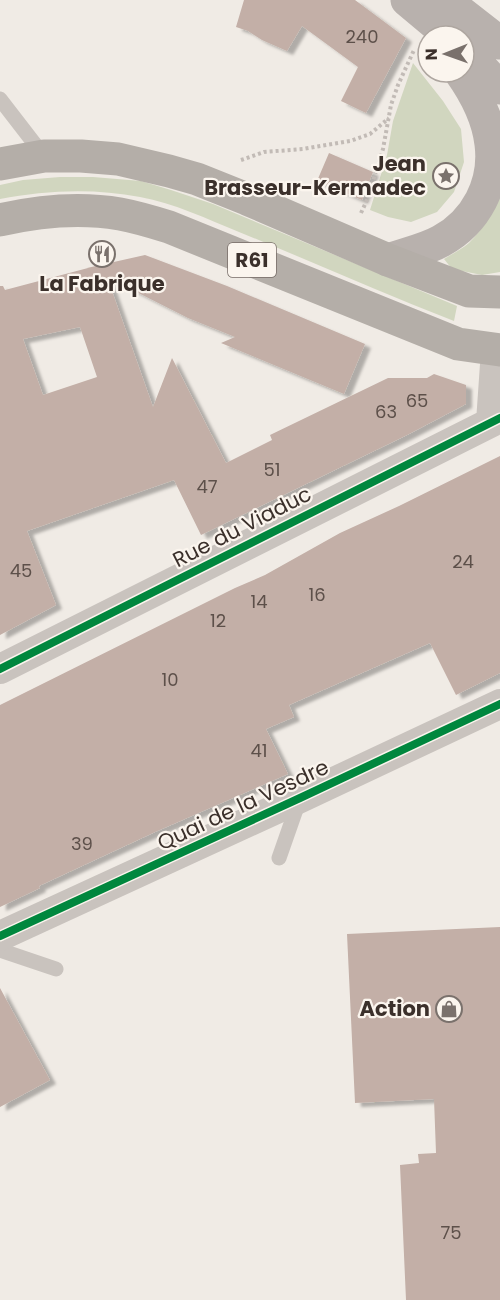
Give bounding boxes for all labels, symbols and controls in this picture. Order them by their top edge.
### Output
house number: 240 [346,24,378,49]
north arrow [416,24,476,84]
text: N [420,48,443,60]
place label: Jean Brasseur-Kermadec [204,149,426,202]
place icon: Jean Brasseur-Kermadec [431,161,461,191]
restaurant icon: La Fabrique [87,239,117,269]
road number: R61 [228,243,276,277]
place label: La Fabrique [39,269,165,298]
house number: 65 [406,388,428,413]
house number: 63 [375,399,397,424]
house number: 51 [263,457,281,482]
house number: 47 [196,474,218,499]
street label: Rue du Viaduc [167,479,316,574]
house number: 24 [452,549,474,574]
house number: 45 [10,558,32,583]
house number: 16 [308,582,326,607]
house number: 14 [250,589,268,614]
house number: 12 [210,608,226,633]
house number: 10 [161,667,179,692]
house number: 41 [250,738,268,763]
street label: Quai de la Vesdre [152,752,333,857]
house number: 39 [71,831,93,856]
place label: Action [360,994,430,1023]
shop icon: Action [434,994,464,1024]
house number: 75 [440,1220,462,1245]

